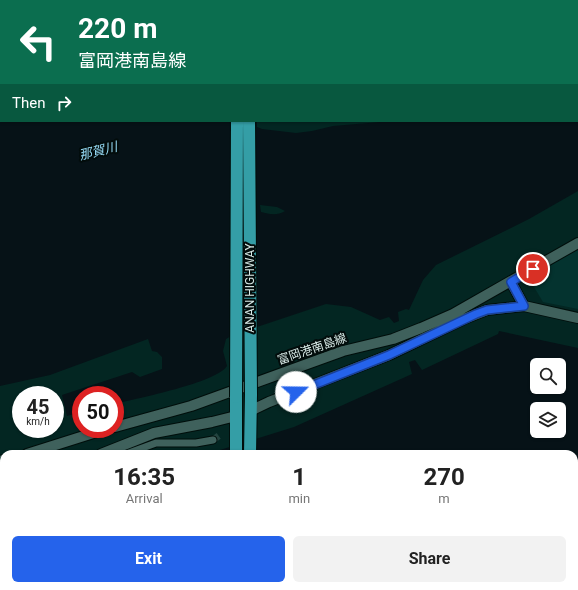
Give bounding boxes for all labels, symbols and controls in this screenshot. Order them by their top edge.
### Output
text: 220 m [78,12,157,45]
icon: left [12,16,64,68]
text: 富岡港南島線 [78,50,186,71]
icon: right [53,92,75,114]
text: Then [12,94,45,112]
water label: 那賀川 [77,139,121,163]
street label: ANAN HIGHWAY [243,243,257,333]
pin [516,252,550,286]
icon: arrive [522,258,544,280]
street label: 富岡港南島線 [276,331,348,367]
map controls [530,358,566,438]
button: search [530,358,566,394]
position arrow [275,371,317,413]
speed limit sign: 50 [72,386,124,438]
text: 45 [27,395,49,419]
button: layers [530,402,566,438]
text: km/h [26,416,50,427]
text: 16:35 [113,463,175,491]
text: 1 [292,463,306,491]
text: 270 [423,463,465,491]
text: Arrival [126,491,163,506]
text: min [288,491,310,506]
text: m [438,491,450,506]
button: Exit [12,536,285,582]
button: Share [293,536,566,582]

